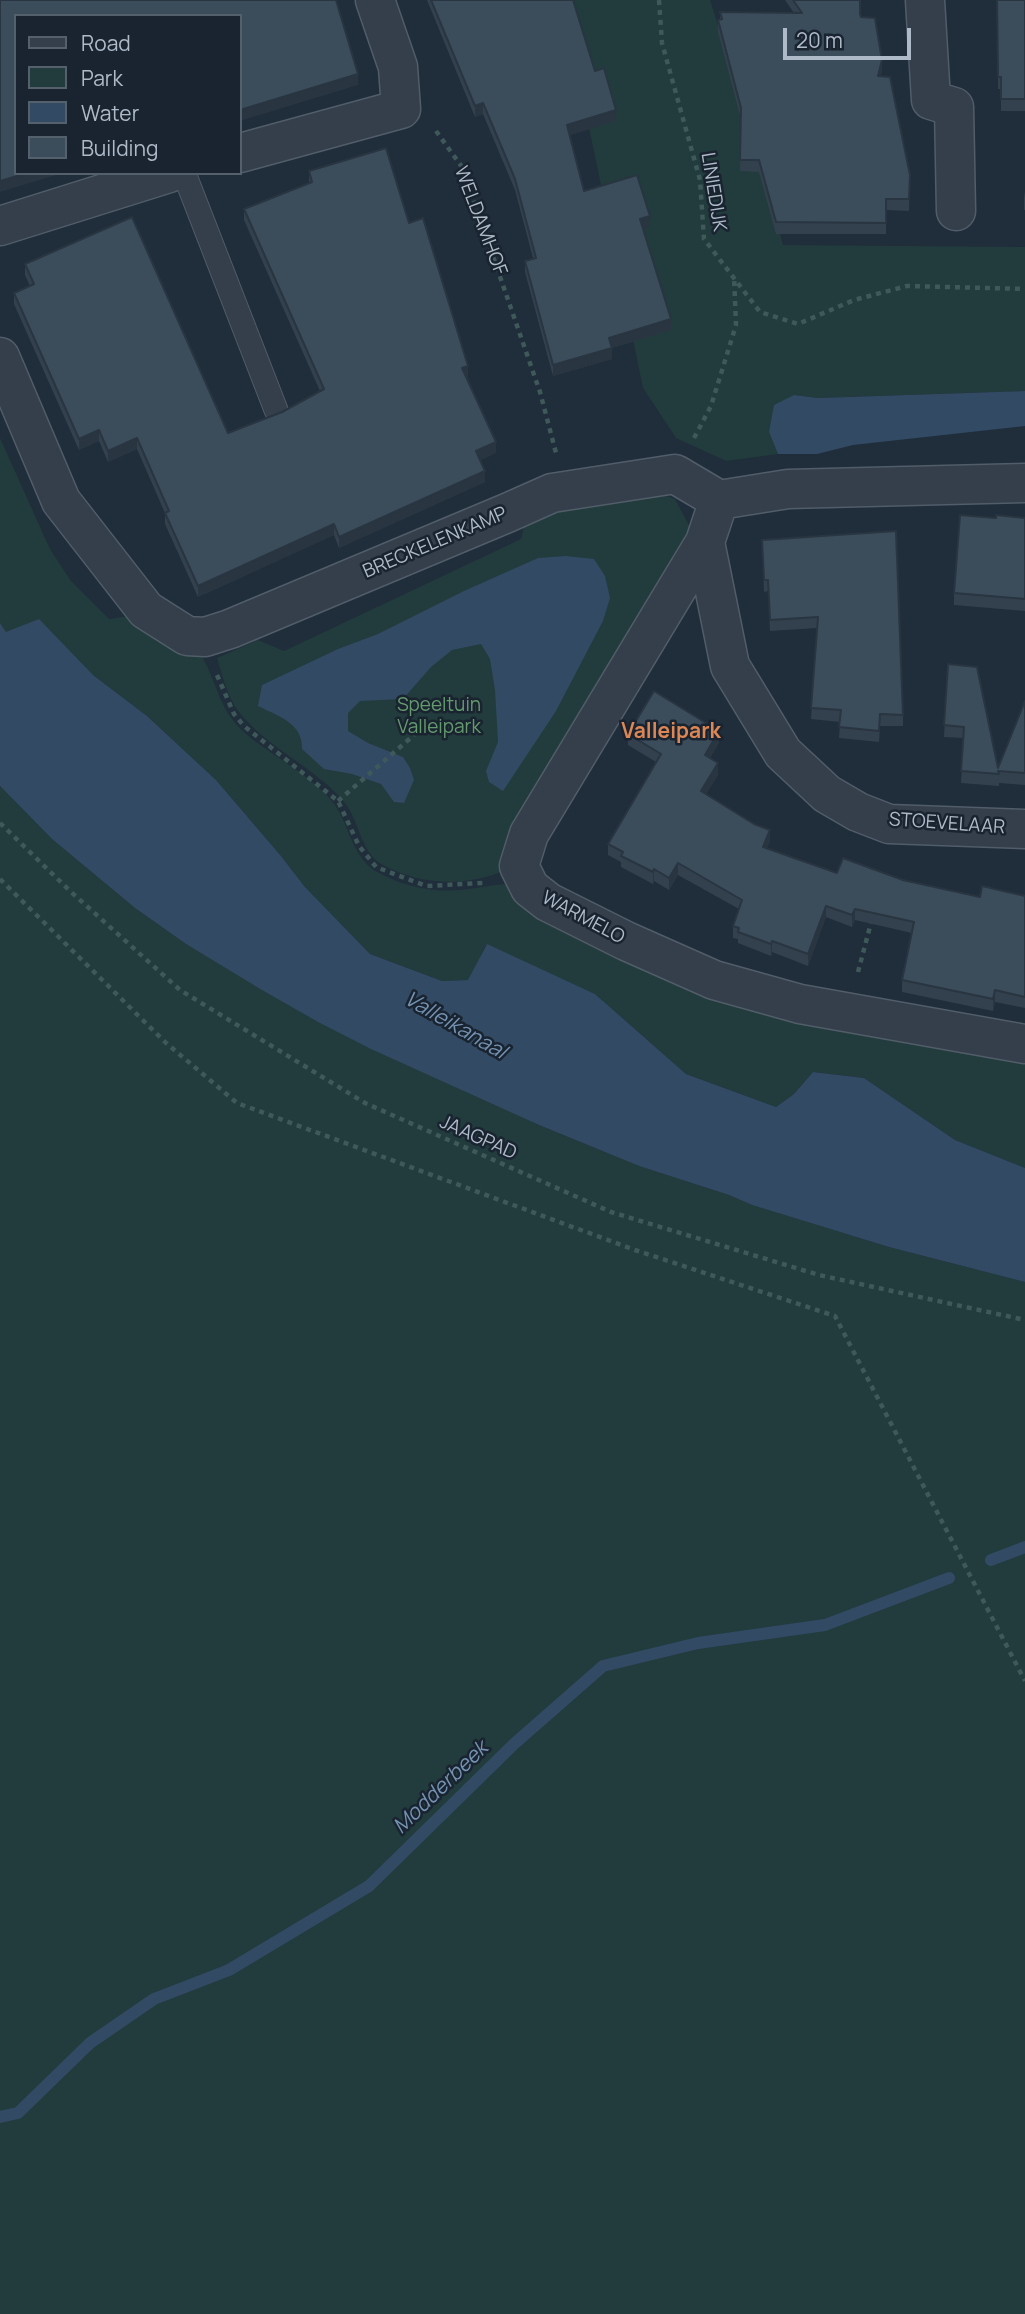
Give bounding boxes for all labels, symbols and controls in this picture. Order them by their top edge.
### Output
legend [14,14,242,175]
scale bar [787,14,915,58]
text: 20 m [796,26,843,54]
text: Road [81,29,131,57]
text: Park [81,64,123,92]
text: Water [81,99,139,127]
text: Building [81,134,158,162]
street label: LINIEDIJK [696,151,730,233]
street label: WELDAMHOF [449,163,511,279]
street label: BRECKELENKAMP [360,502,510,584]
park label: Speeltuin Valleipark [397,695,481,739]
district label: Valleipark [621,719,721,745]
street label: STOEVELAAR [888,809,1006,839]
street label: WARMELO [538,887,628,949]
water label: Valleikanaal [400,987,510,1065]
street label: JAAGPAD [436,1111,520,1165]
water label: Modderbeek [388,1736,494,1840]

